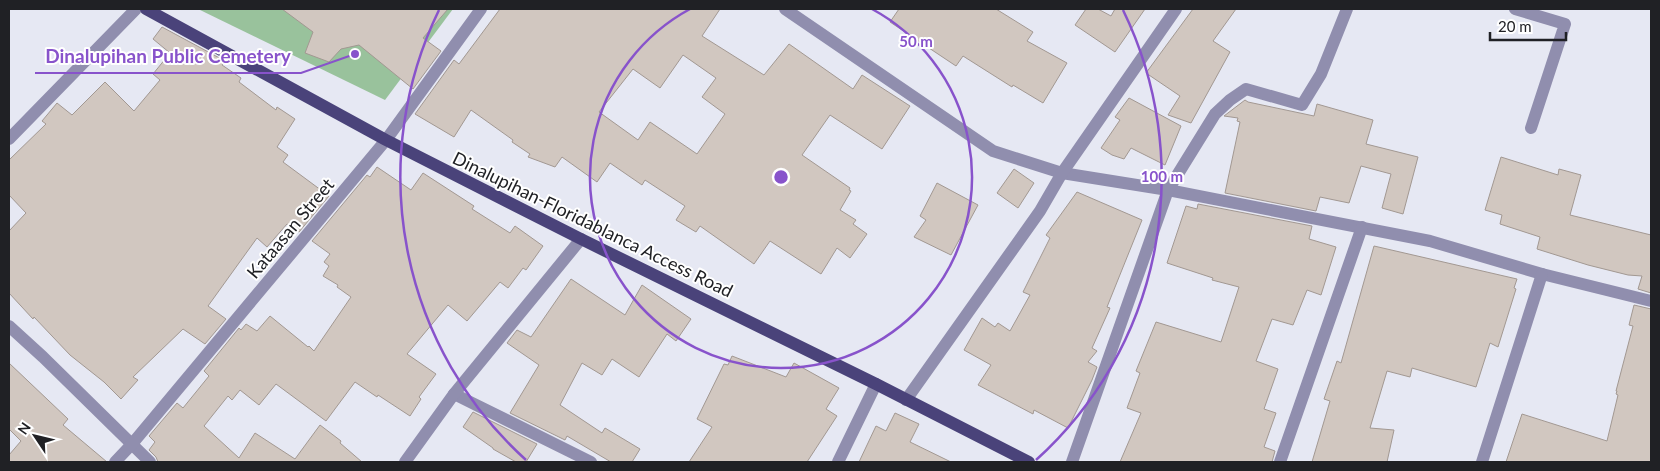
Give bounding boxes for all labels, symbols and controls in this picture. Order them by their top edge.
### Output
scale bar [1490,10,1566,42]
text: 20 m [1498,17,1532,35]
text: 50 m [899,32,933,50]
callout: Dinalupihan Public Cemetery [35,39,301,73]
text: Dinalupihan Public Cemetery [45,44,292,67]
street label: Dinalupihan-Floridablanca Access Road [449,146,737,302]
text: 100 m [1141,167,1183,185]
centre of rings [772,168,790,186]
street label: Kataasan Street [242,173,339,283]
north arrow [10,411,60,461]
text: N [14,419,34,438]

